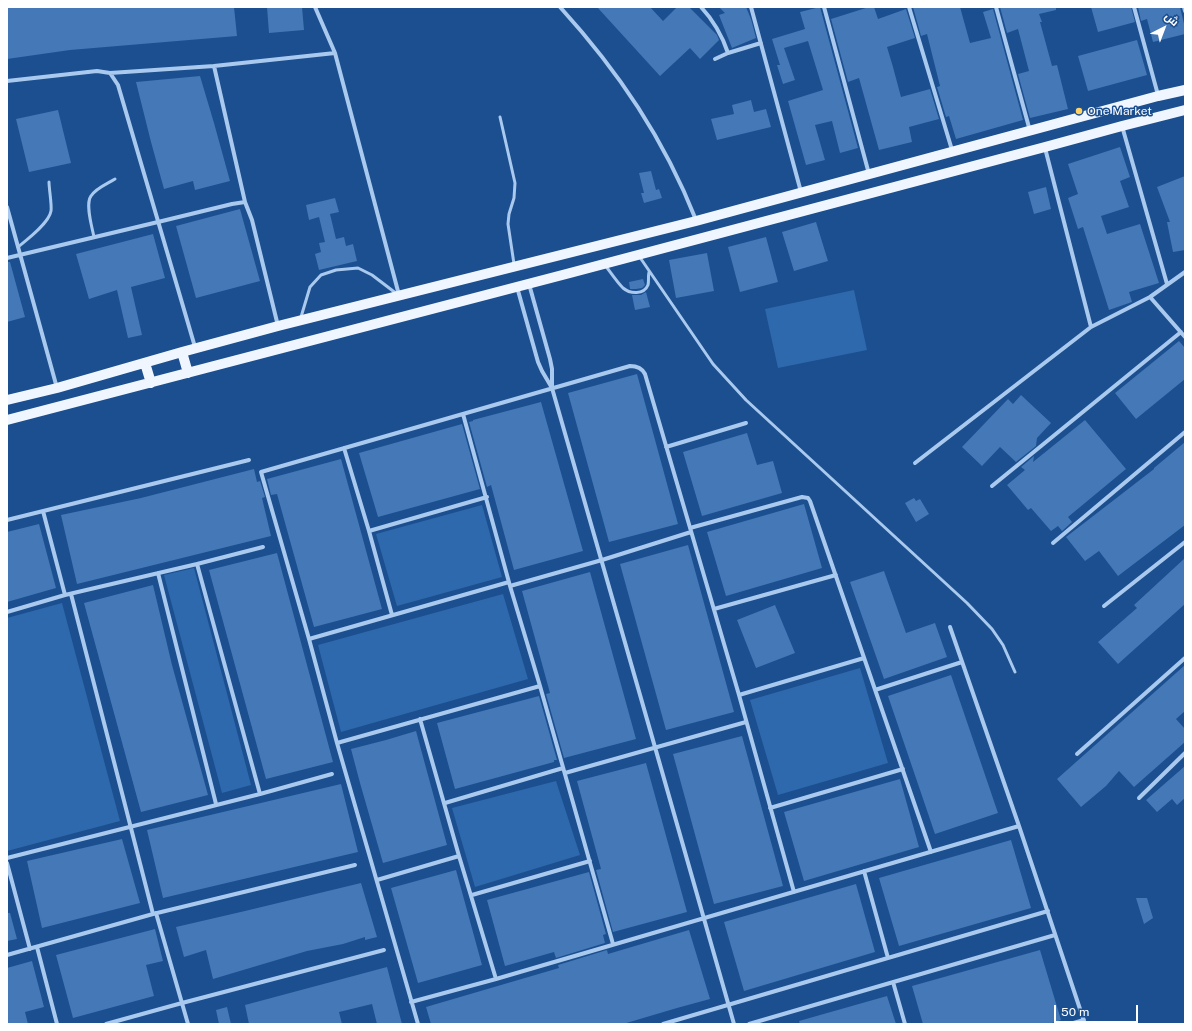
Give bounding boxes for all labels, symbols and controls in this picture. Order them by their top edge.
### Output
north arrow [1144,8,1184,48]
text: ش [1163,10,1181,28]
place label: One Market [1087,104,1152,118]
marker: One Market [1074,106,1084,116]
scale bar [1056,997,1140,1023]
text: 50 m [1061,1005,1089,1019]

